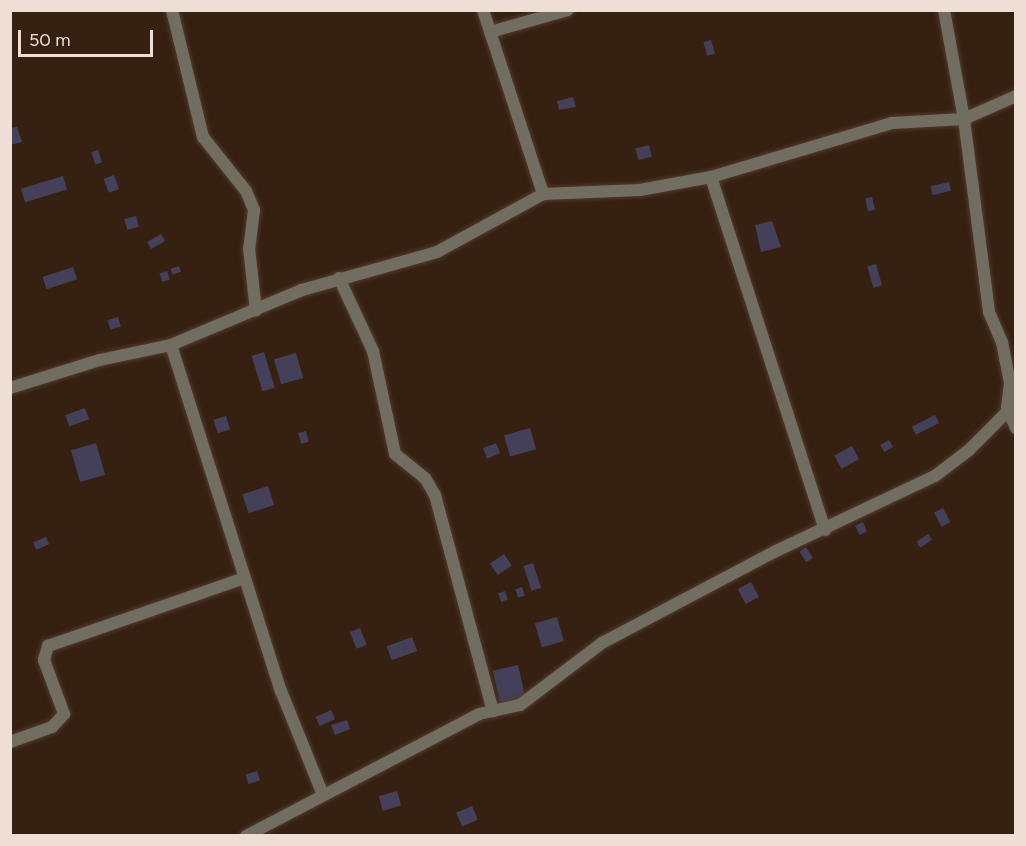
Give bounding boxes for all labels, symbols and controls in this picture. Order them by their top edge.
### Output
scale bar [21,18,156,56]
text: 50 m [29,29,71,51]

